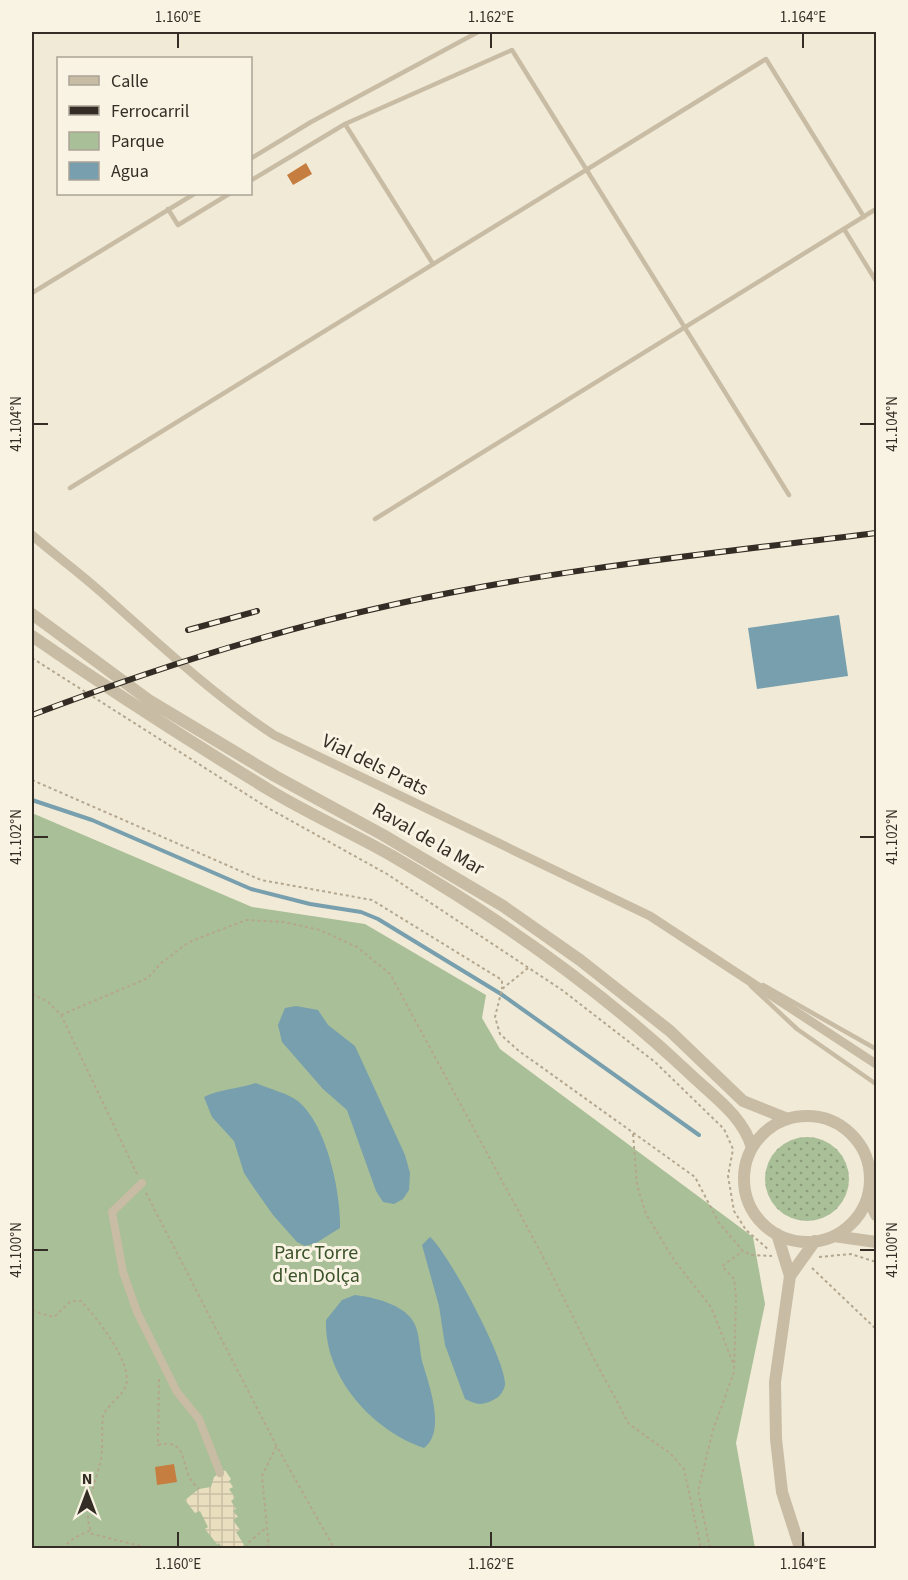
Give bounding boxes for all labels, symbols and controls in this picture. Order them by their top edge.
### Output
text: 1.160°E [155,7,201,28]
text: 1.162°E [468,7,514,28]
text: 1.164°E [780,7,826,28]
legend [57,57,252,195]
text: Calle [111,69,149,94]
text: Ferrocarril [111,99,189,124]
text: Parque [111,129,164,154]
text: Agua [111,159,149,184]
text: 41.104°N [6,396,27,452]
text: 41.104°N [882,396,903,452]
street label: Vial dels Prats [317,727,433,803]
street label: Raval de la Mar [367,796,489,882]
text: 41.102°N [6,809,27,865]
text: 41.102°N [882,809,903,865]
text: 41.100°N [6,1222,27,1278]
text: 41.100°N [882,1222,903,1278]
park label: Parc Torre d'en Dolça [272,1239,360,1290]
north arrow [57,1463,117,1523]
text: N [82,1468,92,1490]
text: 1.160°E [155,1554,201,1575]
text: 1.162°E [468,1554,514,1575]
text: 1.164°E [780,1554,826,1575]

